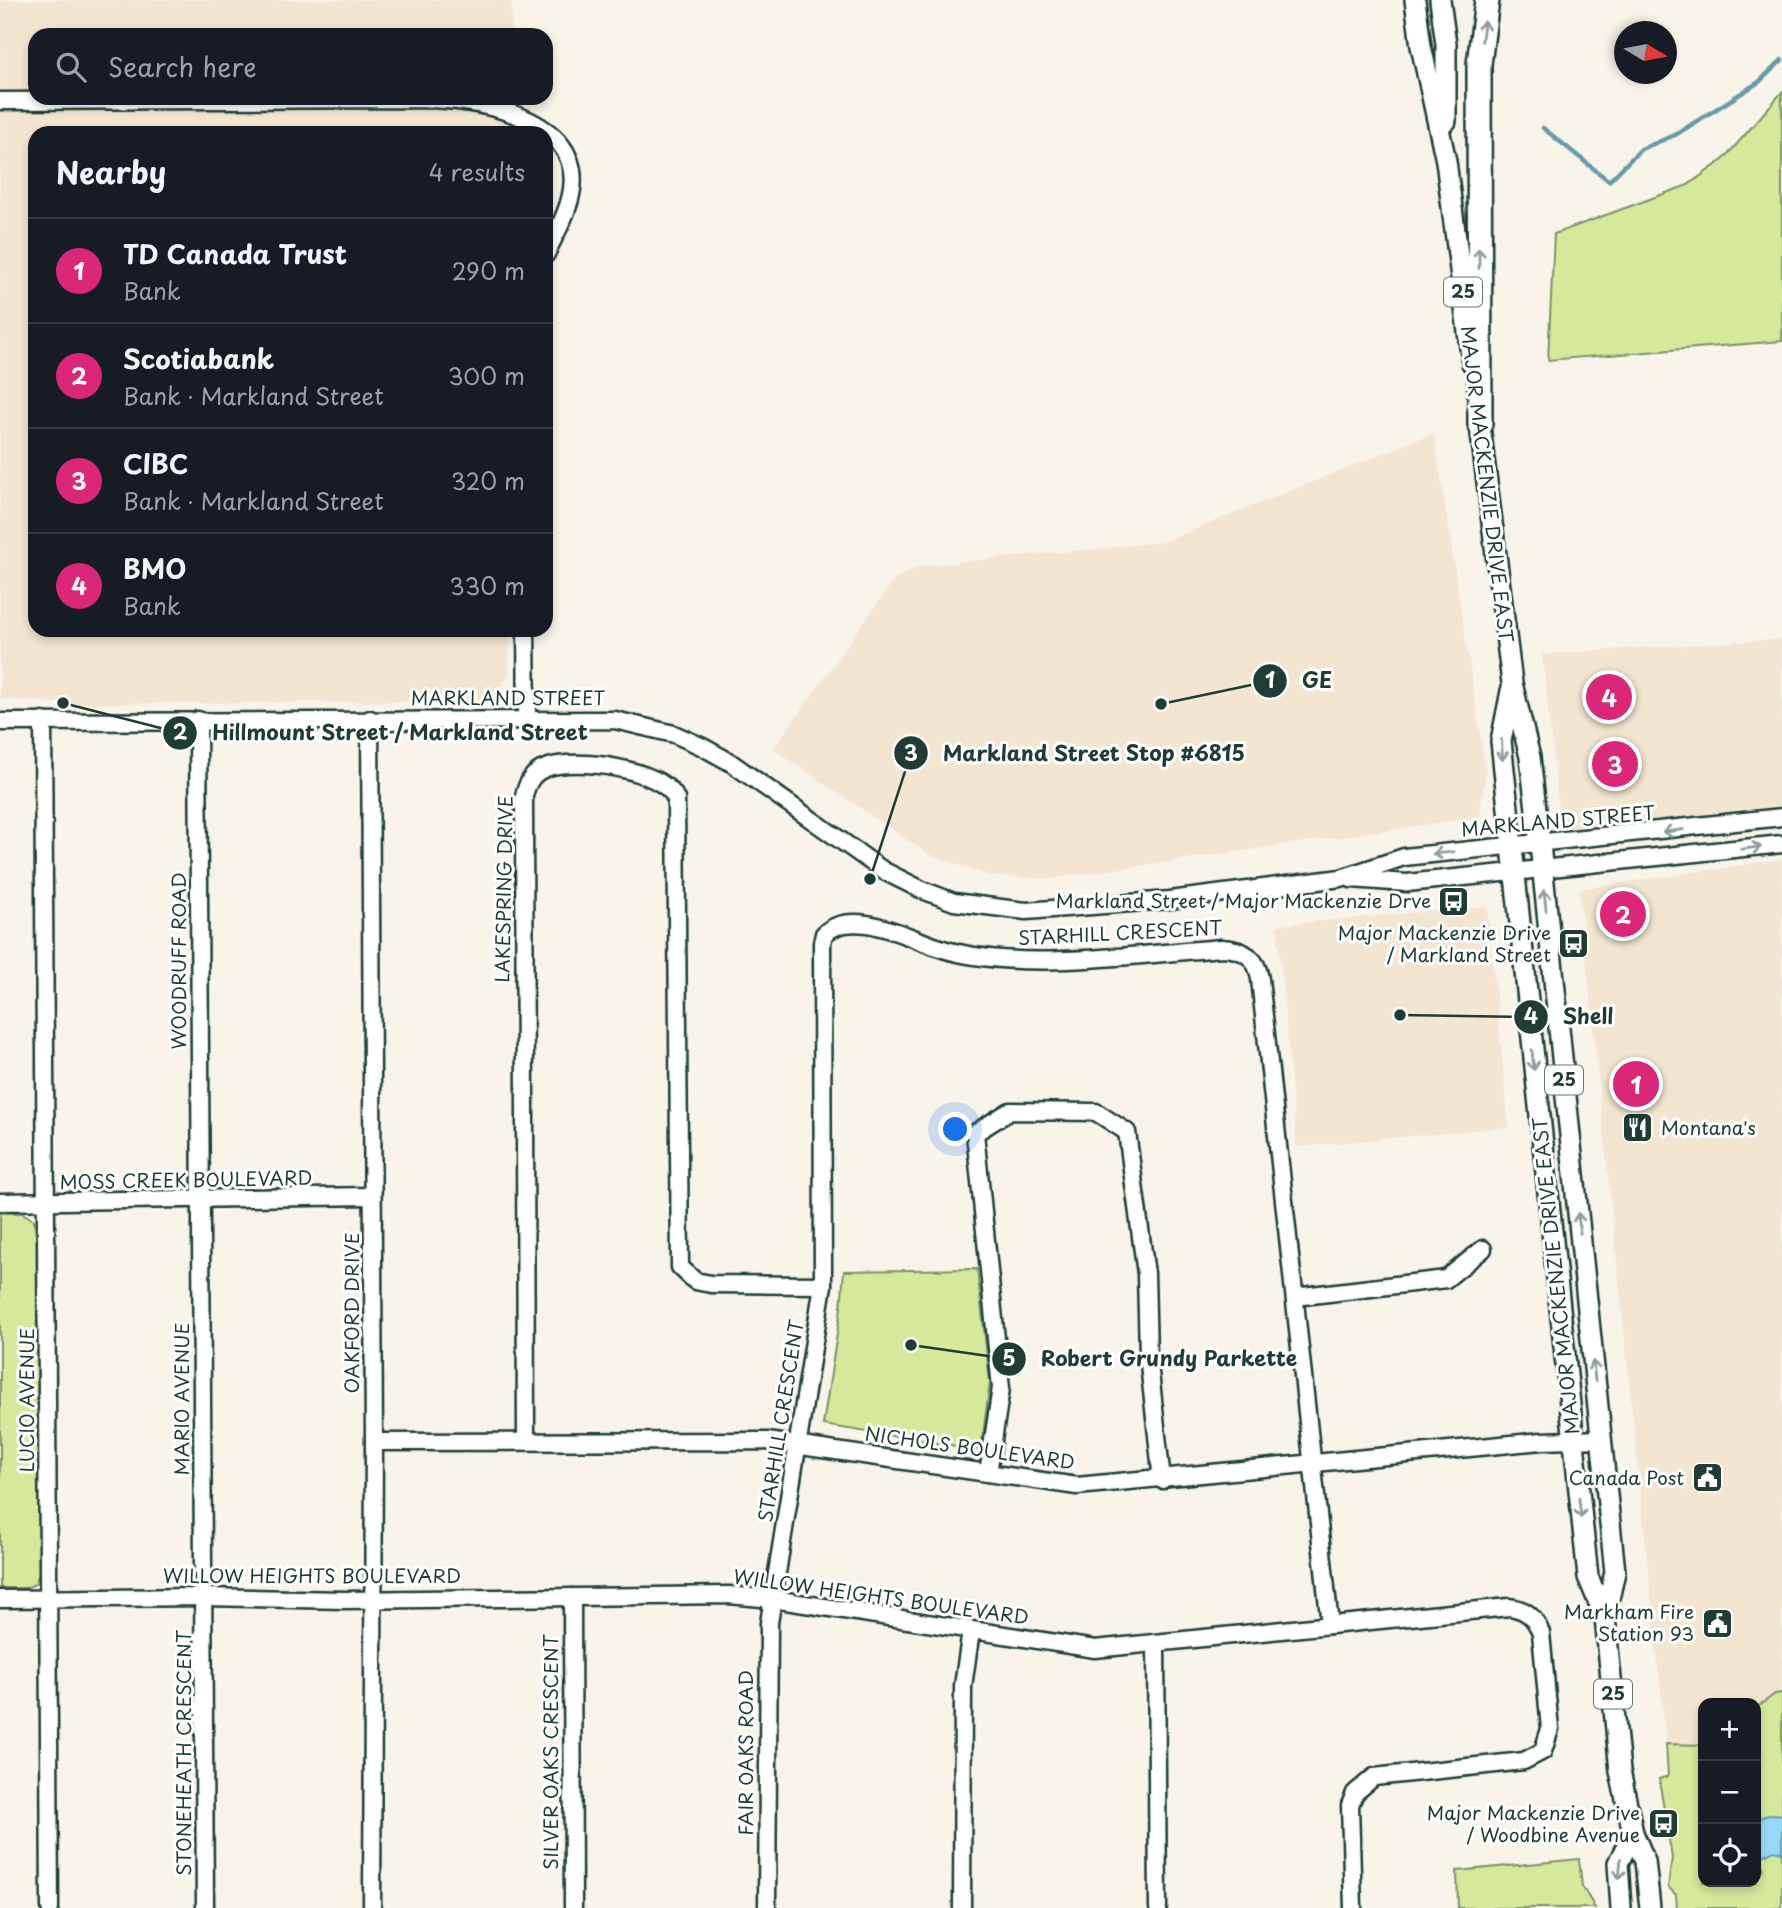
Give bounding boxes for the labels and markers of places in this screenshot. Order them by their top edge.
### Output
callout: GE [1252,660,1346,702]
pin: 4 [1586,671,1632,723]
callout: Hillmount Street / Markland Street [162,712,603,754]
callout: Markland Street Stop #6815 [893,732,1260,774]
pin: 3 [1592,738,1638,790]
bus stop icon: Markland Street / Major Mackenzie Drve [1437,884,1471,918]
place label: Markland Street / Major Mackenzie Drve [1056,886,1431,914]
pin: 2 [1600,888,1646,940]
place label: Major Mackenzie Drive / Markland Street [1338,918,1551,968]
bus stop icon: Major Mackenzie Drive / Markland Street [1557,927,1591,961]
callout: Shell [1514,996,1627,1038]
pin: 1 [1613,1058,1659,1110]
restaurant icon: Montana's [1621,1111,1655,1145]
place label: Montana's [1661,1113,1756,1141]
callout: Robert Grundy Parkette [992,1338,1311,1380]
public building icon: Canada Post [1690,1461,1724,1495]
place label: Canada Post [1569,1463,1684,1491]
place label: Markham Fire Station 93 [1564,1597,1694,1647]
public building icon: Markham Fire Station 93 [1700,1606,1734,1640]
place label: Major Mackenzie Drive / Woodbine Avenue [1427,1798,1640,1848]
bus stop icon: Major Mackenzie Drive / Woodbine Avenue [1646,1807,1680,1841]

